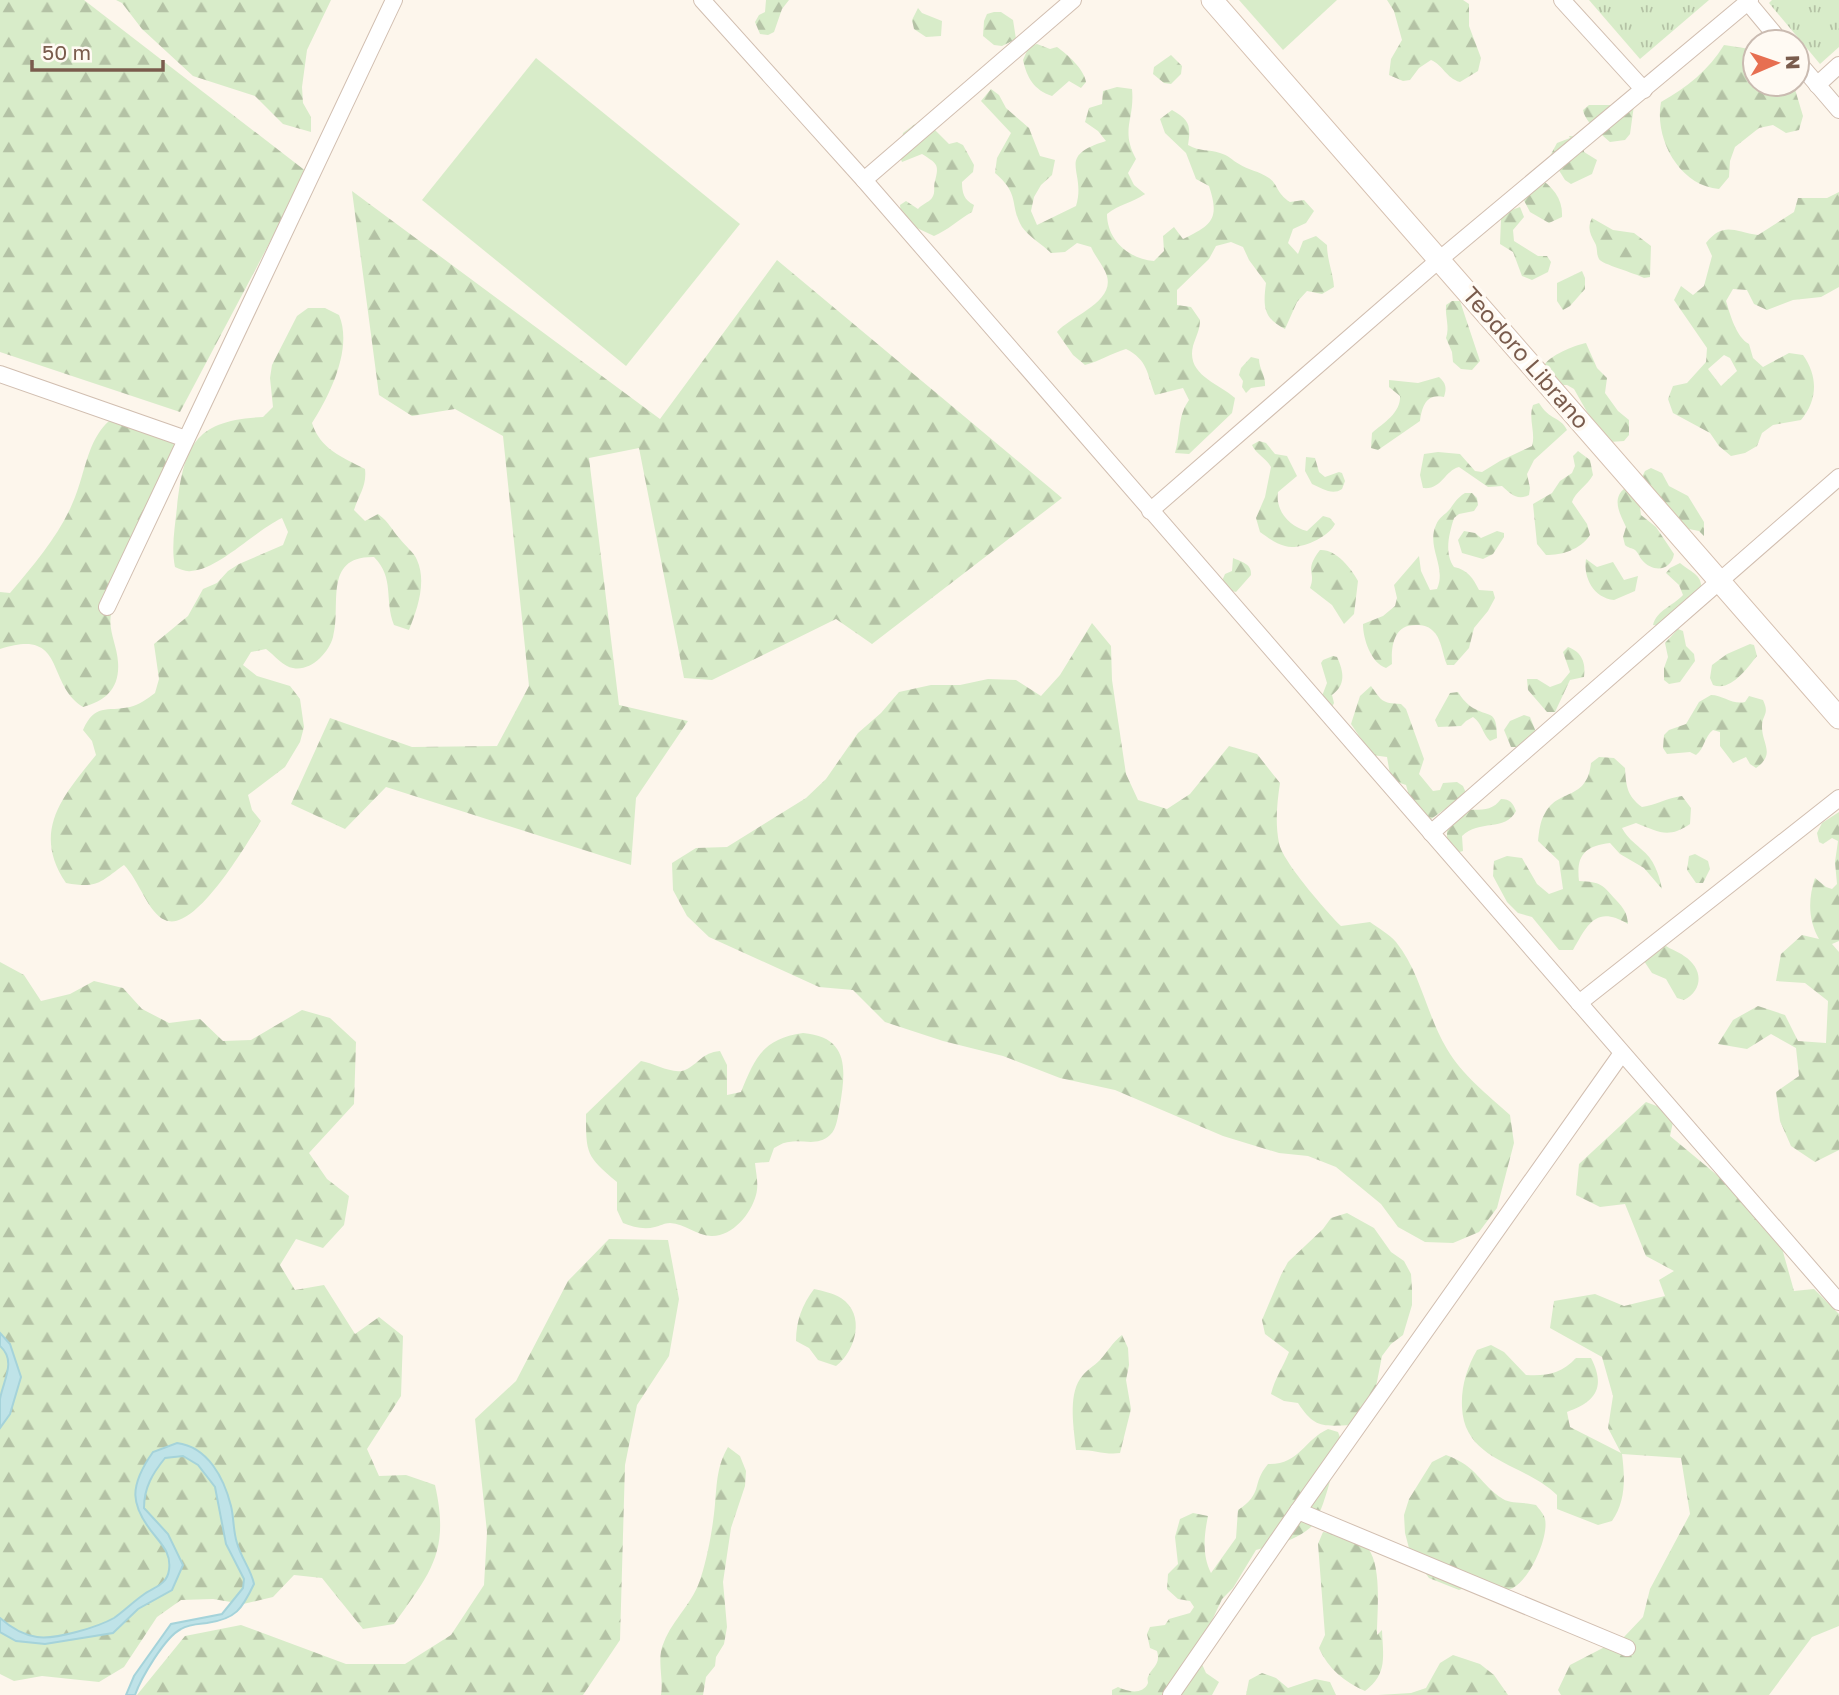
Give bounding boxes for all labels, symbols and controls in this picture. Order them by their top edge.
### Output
scale bar [32,28,163,72]
north arrow [1741,28,1811,98]
text: 50 m [42,39,91,65]
text: N [1782,55,1805,70]
street label: Teodoro Librano [1458,281,1596,434]

